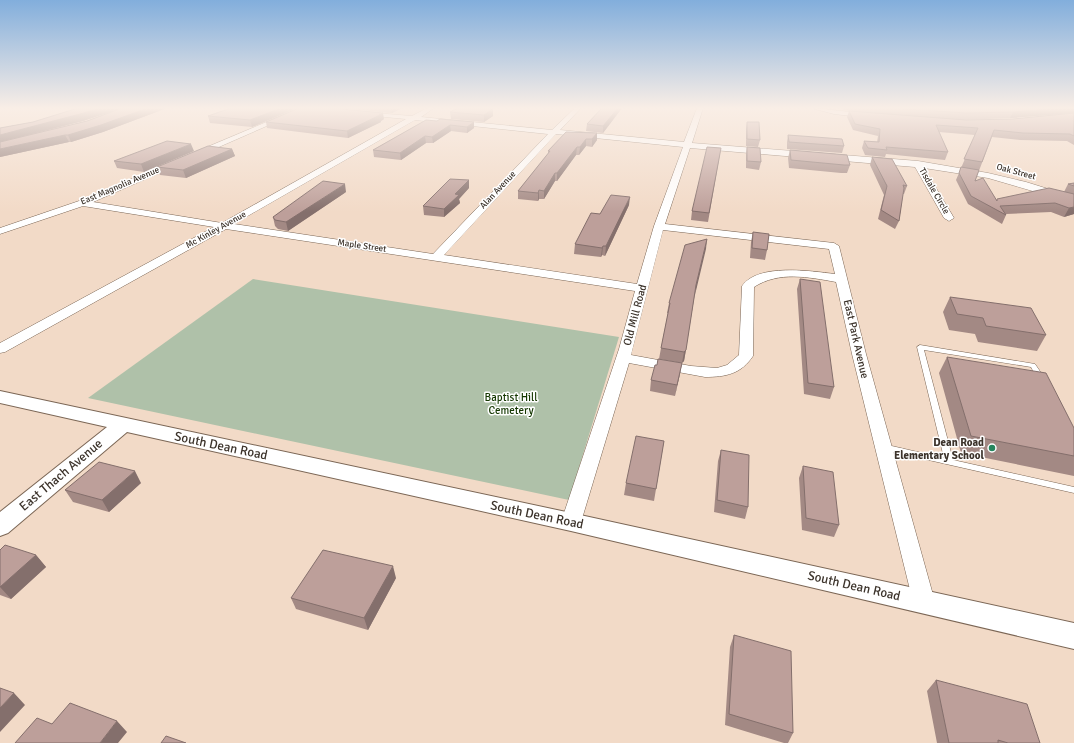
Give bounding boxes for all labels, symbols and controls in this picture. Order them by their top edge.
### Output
street label: Oak Street [995,161,1037,183]
street label: East Magnolia Avenue [79,164,162,208]
street label: Tisdale Circle [916,166,952,216]
street label: Alan Avenue [478,168,519,211]
street label: Mc Kinley Avenue [184,209,249,251]
street label: Maple Street [337,237,387,255]
street label: Old Mill Road [621,283,649,347]
street label: East Park Avenue [841,298,871,380]
park label: Baptist Hill Cemetery [485,391,537,417]
street label: South Dean Road [173,428,269,464]
street label: East Thach Avenue [16,436,106,514]
place label: Dean Road Elementary School [894,436,985,462]
marker: Dean Road Elementary School [987,443,997,453]
street label: South Dean Road [489,497,585,533]
street label: South Dean Road [806,568,902,604]

